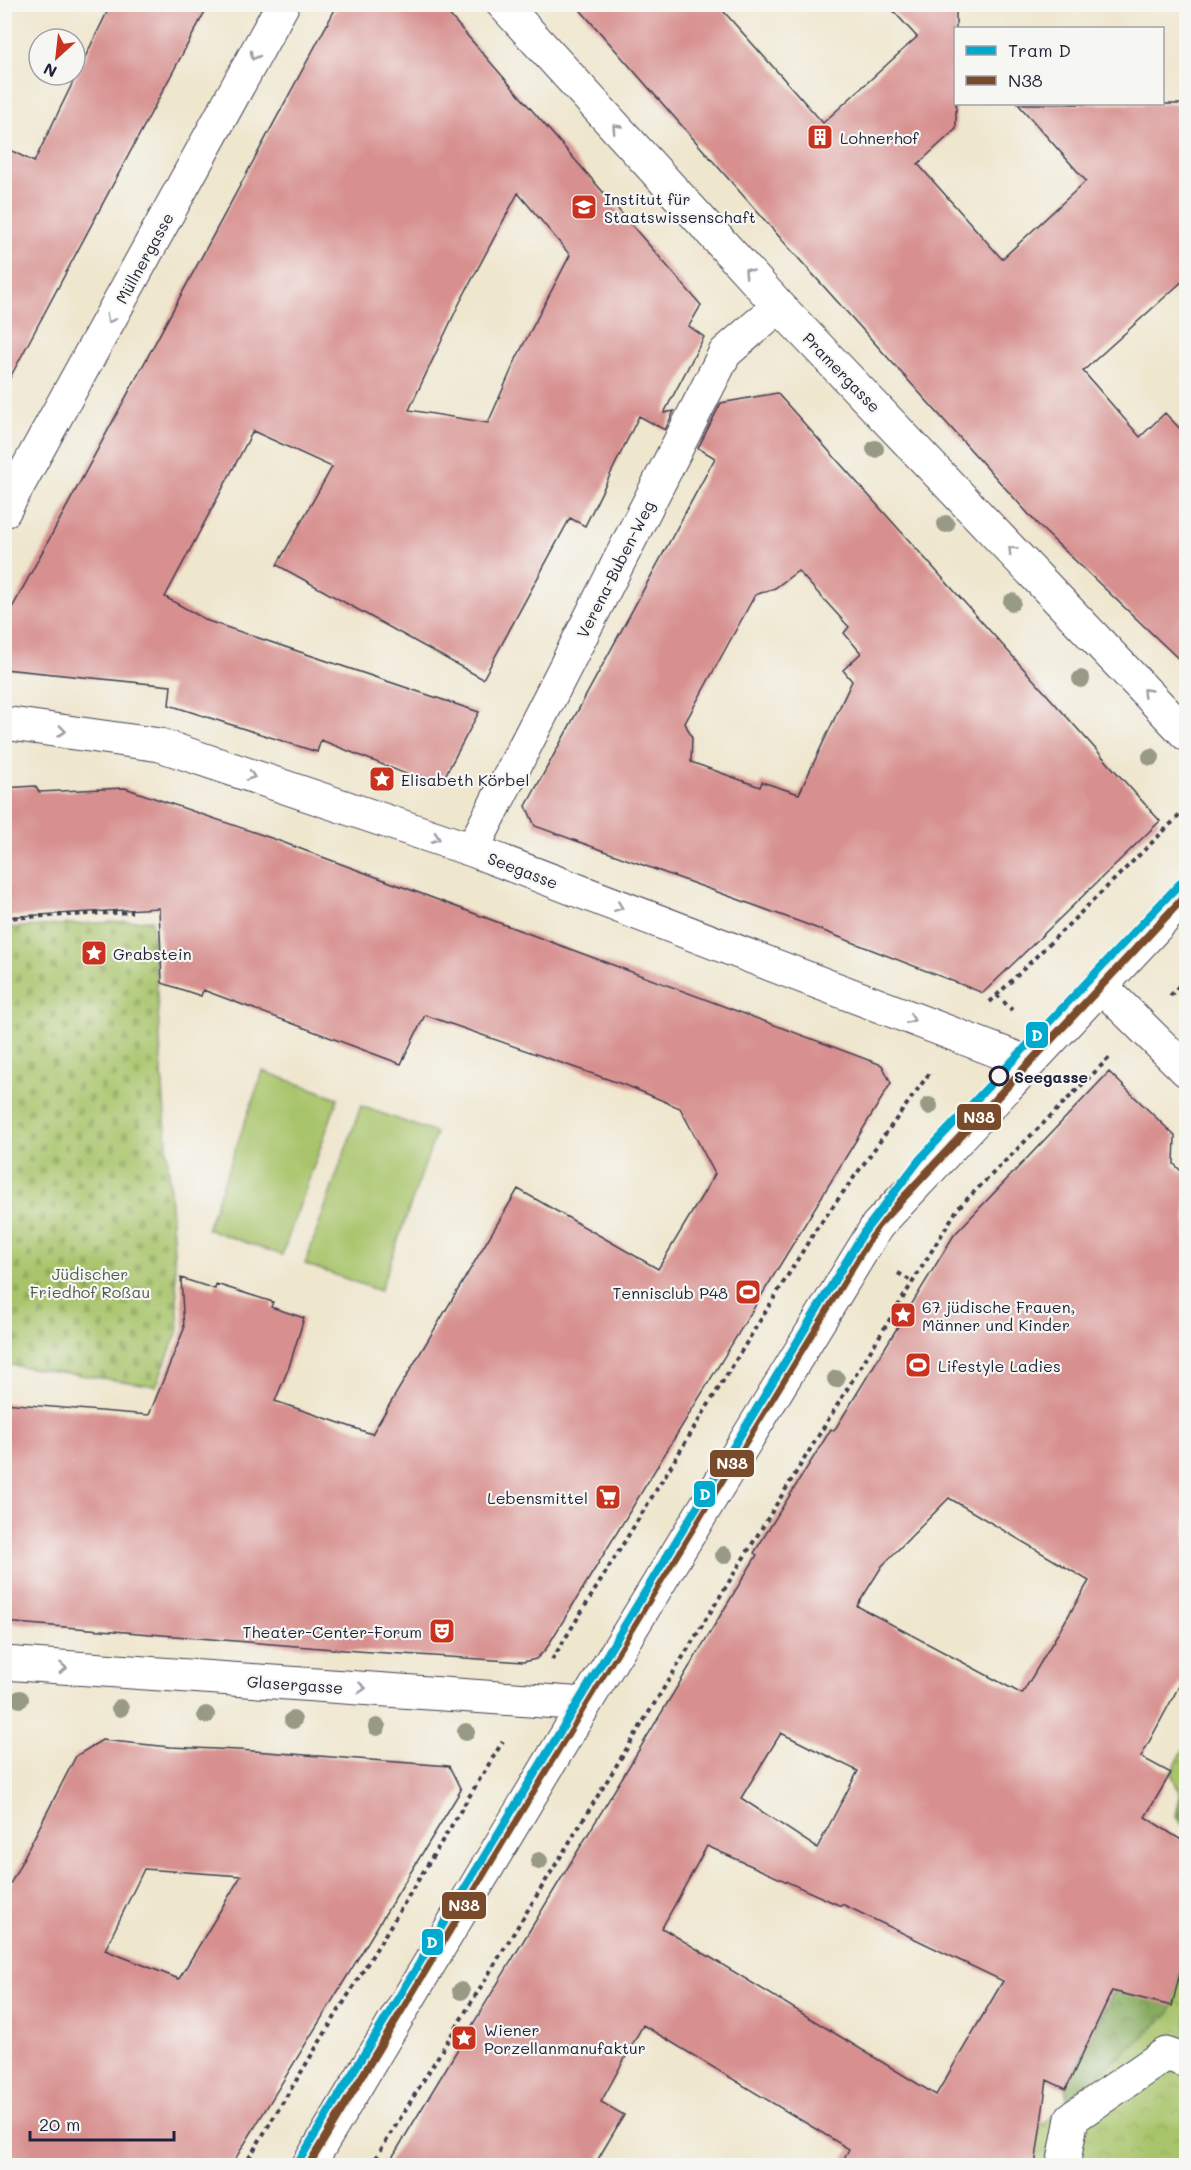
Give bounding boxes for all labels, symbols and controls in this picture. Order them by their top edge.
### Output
north arrow [27,27,87,87]
legend [954,27,1164,105]
text: Tram D [1008,38,1071,62]
one-way arrow [250,50,262,60]
text: N [40,59,60,83]
text: N38 [1008,68,1043,92]
building icon: Lohnerhof [805,122,835,152]
one-way arrow [612,124,623,135]
place label: Lohnerhof [840,127,919,148]
place label: Institut für Staatswissenschaft [604,188,756,227]
school or university icon: Institut für Staatswissenschaft [569,192,599,222]
street label: Müllnergasse [110,209,178,307]
one-way arrow [744,268,755,278]
one-way arrow [106,313,117,323]
street label: Pramergasse [799,328,885,416]
street label: Verena-Buben-Weg [571,497,659,641]
one-way arrow [1008,547,1019,557]
one-way arrow [1142,688,1153,698]
one-way arrow [58,725,67,737]
place icon: Elisabeth Körbel [367,764,397,794]
one-way arrow [245,769,256,781]
place label: Elisabeth Körbel [401,769,529,790]
one-way arrow [430,831,441,844]
street label: Seegasse [485,847,561,893]
one-way arrow [613,899,624,912]
place icon: Grabstein [79,938,109,968]
place label: Grabstein [113,943,192,964]
one-way arrow [905,1011,916,1024]
line badge: D [1025,1021,1049,1049]
text: D [1031,1024,1043,1045]
marker: Seegasse [989,1066,1009,1086]
place label: Seegasse [1014,1066,1088,1087]
line badge: N38 [956,1103,1002,1131]
text: N38 [963,1106,995,1127]
park label: Jüdischer Friedhof Roßau [30,1263,150,1302]
sports icon: Tennisclub P48 [733,1277,763,1307]
place label: Tennisclub P48 [612,1282,728,1303]
place label: 67 jüdische Frauen, Männer und Kinder [922,1296,1075,1335]
place icon: 67 jüdische Frauen, Männer und Kinder [888,1300,918,1330]
sports icon: Lifestyle Ladies [903,1350,933,1380]
place label: Lifestyle Ladies [938,1355,1061,1376]
line badge: N38 [709,1449,755,1478]
text: N38 [716,1452,748,1473]
line badge: D [693,1480,716,1508]
supermarket icon: Lebensmittel [593,1482,623,1512]
text: D [699,1483,711,1504]
place label: Lebensmittel [487,1487,588,1508]
theatre icon: Theater-Center-Forum [427,1616,457,1646]
place label: Theater-Center-Forum [243,1621,422,1642]
one-way arrow [58,1661,67,1674]
street label: Glasergasse [246,1670,344,1698]
one-way arrow [358,1682,367,1695]
line badge: N38 [441,1891,487,1920]
text: N38 [448,1894,480,1915]
line badge: D [421,1928,444,1956]
text: D [426,1931,438,1952]
place label: Wiener Porzellanmanufaktur [484,2019,646,2058]
place icon: Wiener Porzellanmanufaktur [449,2023,479,2053]
scale bar [30,2104,174,2142]
text: 20 m [39,2112,80,2136]

